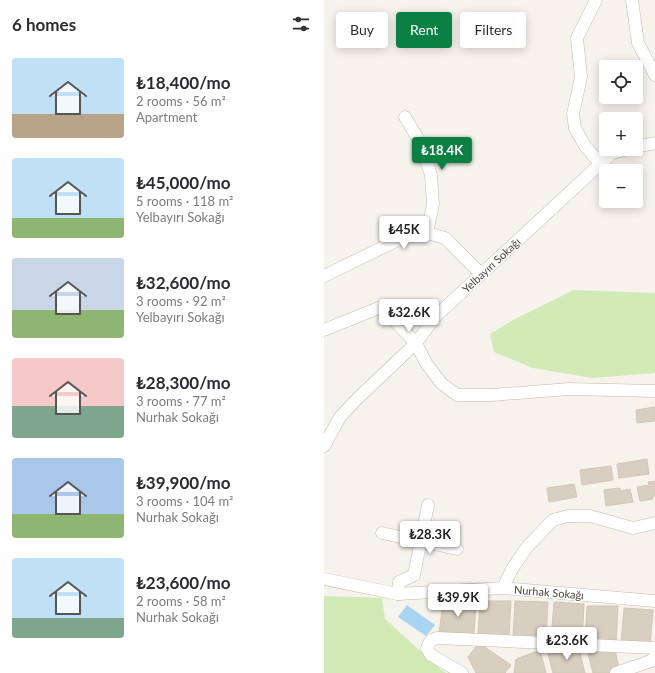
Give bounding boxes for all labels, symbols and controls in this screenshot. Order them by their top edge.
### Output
chip: Buy [336,12,388,48]
chip: Rent [396,12,452,48]
chip: Filters [460,12,526,48]
icon: filters [290,13,312,35]
text: 6 homes [12,14,76,35]
map controls [599,60,643,208]
button: locate [599,60,643,104]
text: ₺18,400/mo [136,72,231,93]
icon: home [44,74,92,122]
text: 2 rooms · 56 m² [136,93,226,109]
text: Apartment [136,109,197,125]
button: + [599,112,643,156]
pin: ₺18.4K [409,137,475,171]
text: ₺18.4K [421,142,463,158]
button: − [599,164,643,208]
text: ₺45,000/mo [136,172,231,193]
icon: home [44,174,92,222]
text: 5 rooms · 118 m² [136,193,233,209]
text: Yelbayırı Sokağı [136,209,225,225]
pin: ₺45K [380,216,428,250]
text: ₺45K [388,221,420,237]
street label: Yelbayırı Sokağı [459,235,523,295]
text: ₺32,600/mo [136,272,231,293]
icon: home [44,274,92,322]
text: 3 rooms · 92 m² [136,293,226,309]
pin: ₺32.6K [376,299,442,333]
text: ₺32.6K [388,304,430,320]
text: Yelbayırı Sokağı [136,309,225,325]
text: ₺28,300/mo [136,372,231,393]
icon: home [44,374,92,422]
text: 3 rooms · 77 m² [136,393,226,409]
text: Nurhak Sokağı [136,409,219,425]
text: ₺39,900/mo [136,472,231,493]
icon: home [44,474,92,522]
text: 3 rooms · 104 m² [136,493,233,509]
text: Nurhak Sokağı [136,509,219,525]
pin: ₺28.3K [397,521,463,555]
text: ₺28.3K [409,526,451,542]
text: ₺23,600/mo [136,572,231,593]
icon: home [44,574,92,622]
street label: Nurhak Sokağı [514,582,584,602]
pin: ₺39.9K [425,584,491,618]
text: ₺39.9K [437,589,479,605]
text: 2 rooms · 58 m² [136,593,226,609]
text: Nurhak Sokağı [136,609,219,625]
pin: ₺23.6K [534,627,600,661]
text: ₺23.6K [546,632,588,648]

